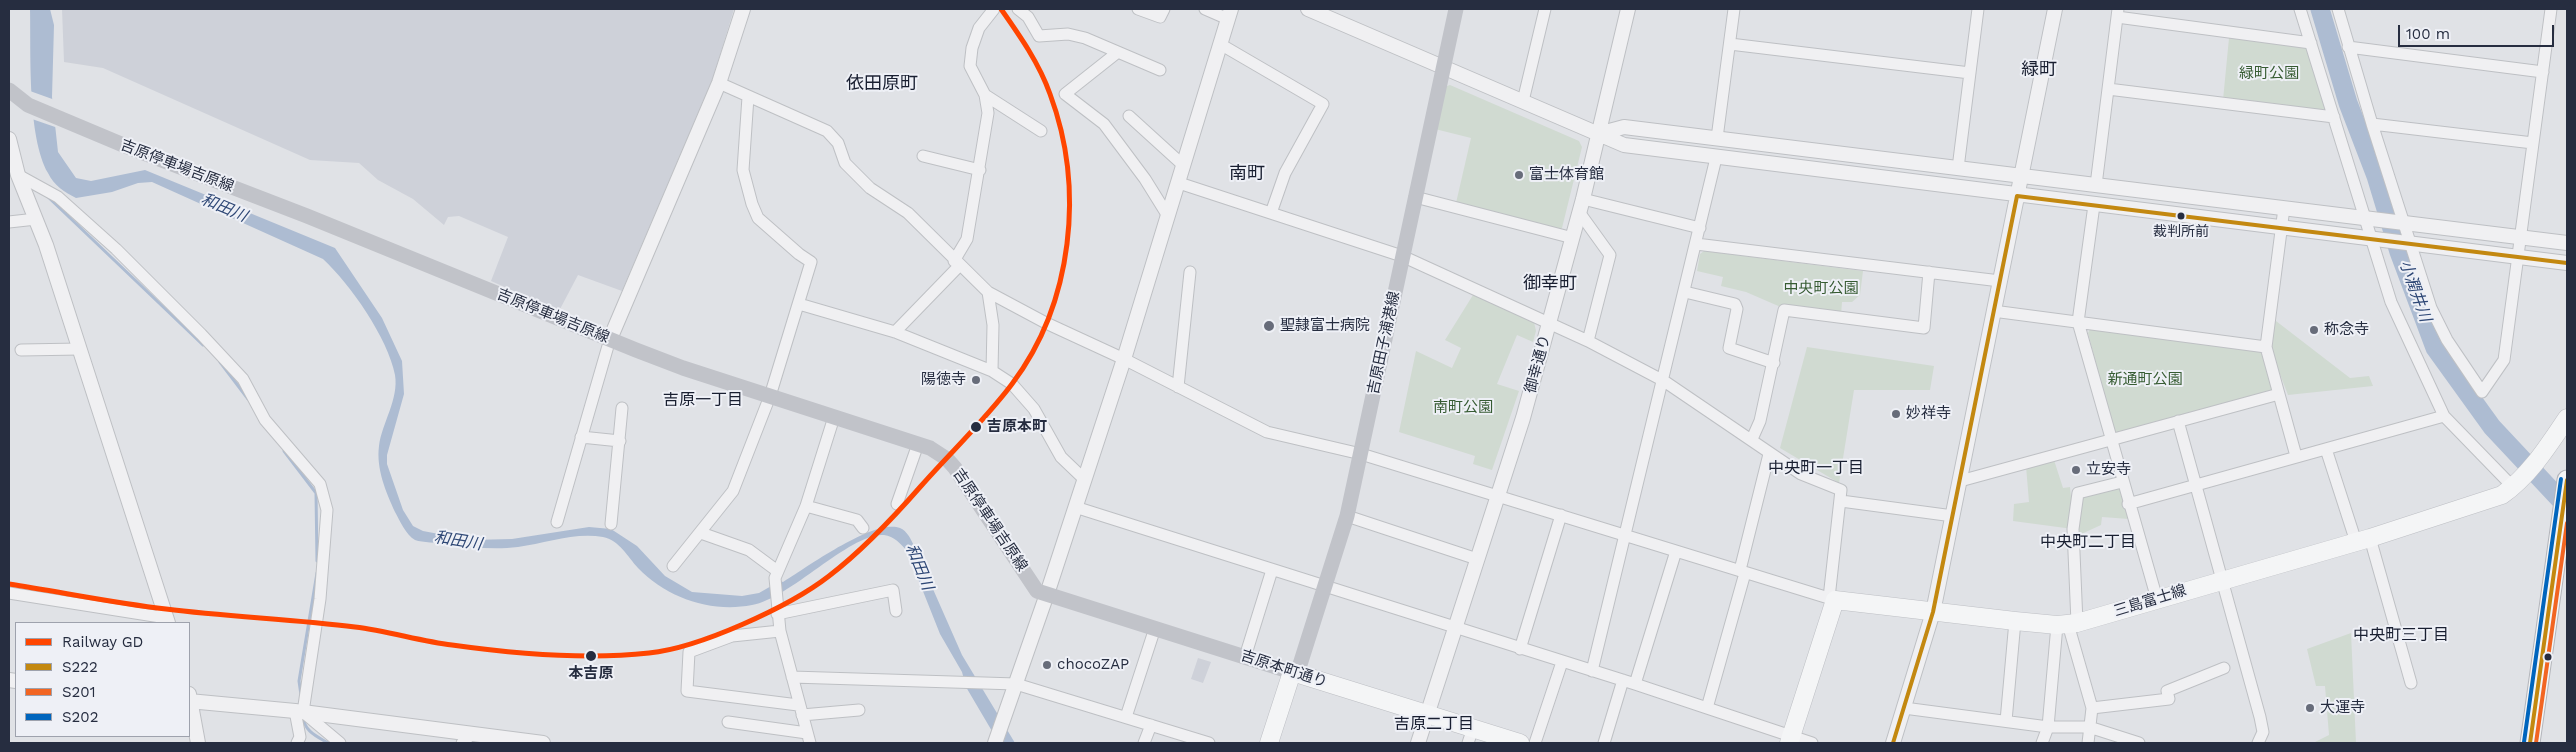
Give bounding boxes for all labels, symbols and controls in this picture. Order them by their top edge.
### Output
scale bar [2401,15,2557,47]
text: 100 m [2406,25,2450,43]
district label: 緑町 [2021,59,2057,81]
park label: 緑町公園 [2239,65,2299,83]
district label: 依田原町 [846,73,918,95]
street label: 吉原停車場吉原線 [118,136,236,196]
district label: 南町 [1229,163,1265,185]
place label: 富士体育館 [1529,166,1604,184]
marker: 富士体育館 [1513,169,1525,181]
water label: 和田川 [198,190,250,226]
marker: 裁判所前 [2176,211,2186,221]
place label: 裁判所前 [2153,224,2209,240]
water label: 小潤井川 [2395,258,2435,324]
district label: 御幸町 [1523,273,1577,295]
park label: 中央町公園 [1784,280,1858,298]
street label: 吉原停車場吉原線 [494,285,612,347]
street label: 吉原田子浦港線 [1364,290,1404,396]
place label: 聖隷富士病院 [1280,317,1370,335]
marker: 聖隷富士病院 [1262,319,1276,333]
place label: 称念寺 [2324,321,2369,339]
marker: 称念寺 [2308,324,2320,336]
street label: 御幸通り [1522,333,1554,395]
place label: 陽徳寺 [921,371,966,389]
park label: 新通町公園 [2108,371,2182,389]
marker: 陽徳寺 [970,374,982,386]
district label: 吉原一丁目 [663,390,743,410]
park label: 南町公園 [1433,399,1493,417]
place label: 妙祥寺 [1906,405,1951,423]
marker: 妙祥寺 [1890,408,1902,420]
place label: 吉原本町 [987,418,1047,436]
marker: 吉原本町 [969,420,983,434]
district label: 中央町一丁目 [1768,458,1864,478]
place label: 立安寺 [2086,461,2131,479]
marker: 立安寺 [2070,464,2082,476]
street label: 吉原停車場吉原線 [949,465,1031,575]
water label: 和田川 [433,528,483,554]
district label: 中央町二丁目 [2040,532,2136,552]
water label: 和田川 [901,541,937,593]
street label: 三島富士線 [2112,581,2188,621]
legend [15,622,190,737]
district label: 中央町三丁目 [2353,625,2449,645]
text: Railway GD [62,633,143,651]
street label: 吉原本町通り [1238,647,1330,691]
marker: 本吉原 [584,649,598,663]
unlabelled marker [2543,652,2553,662]
place label: chocoZAP [1057,656,1129,674]
text: S222 [62,658,98,676]
marker: chocoZAP [1041,659,1053,671]
place label: 本吉原 [569,665,613,683]
text: S201 [62,683,96,701]
place label: 大運寺 [2320,699,2365,717]
marker: 大運寺 [2304,702,2316,714]
text: S202 [62,708,98,726]
district label: 吉原二丁目 [1394,714,1474,734]

